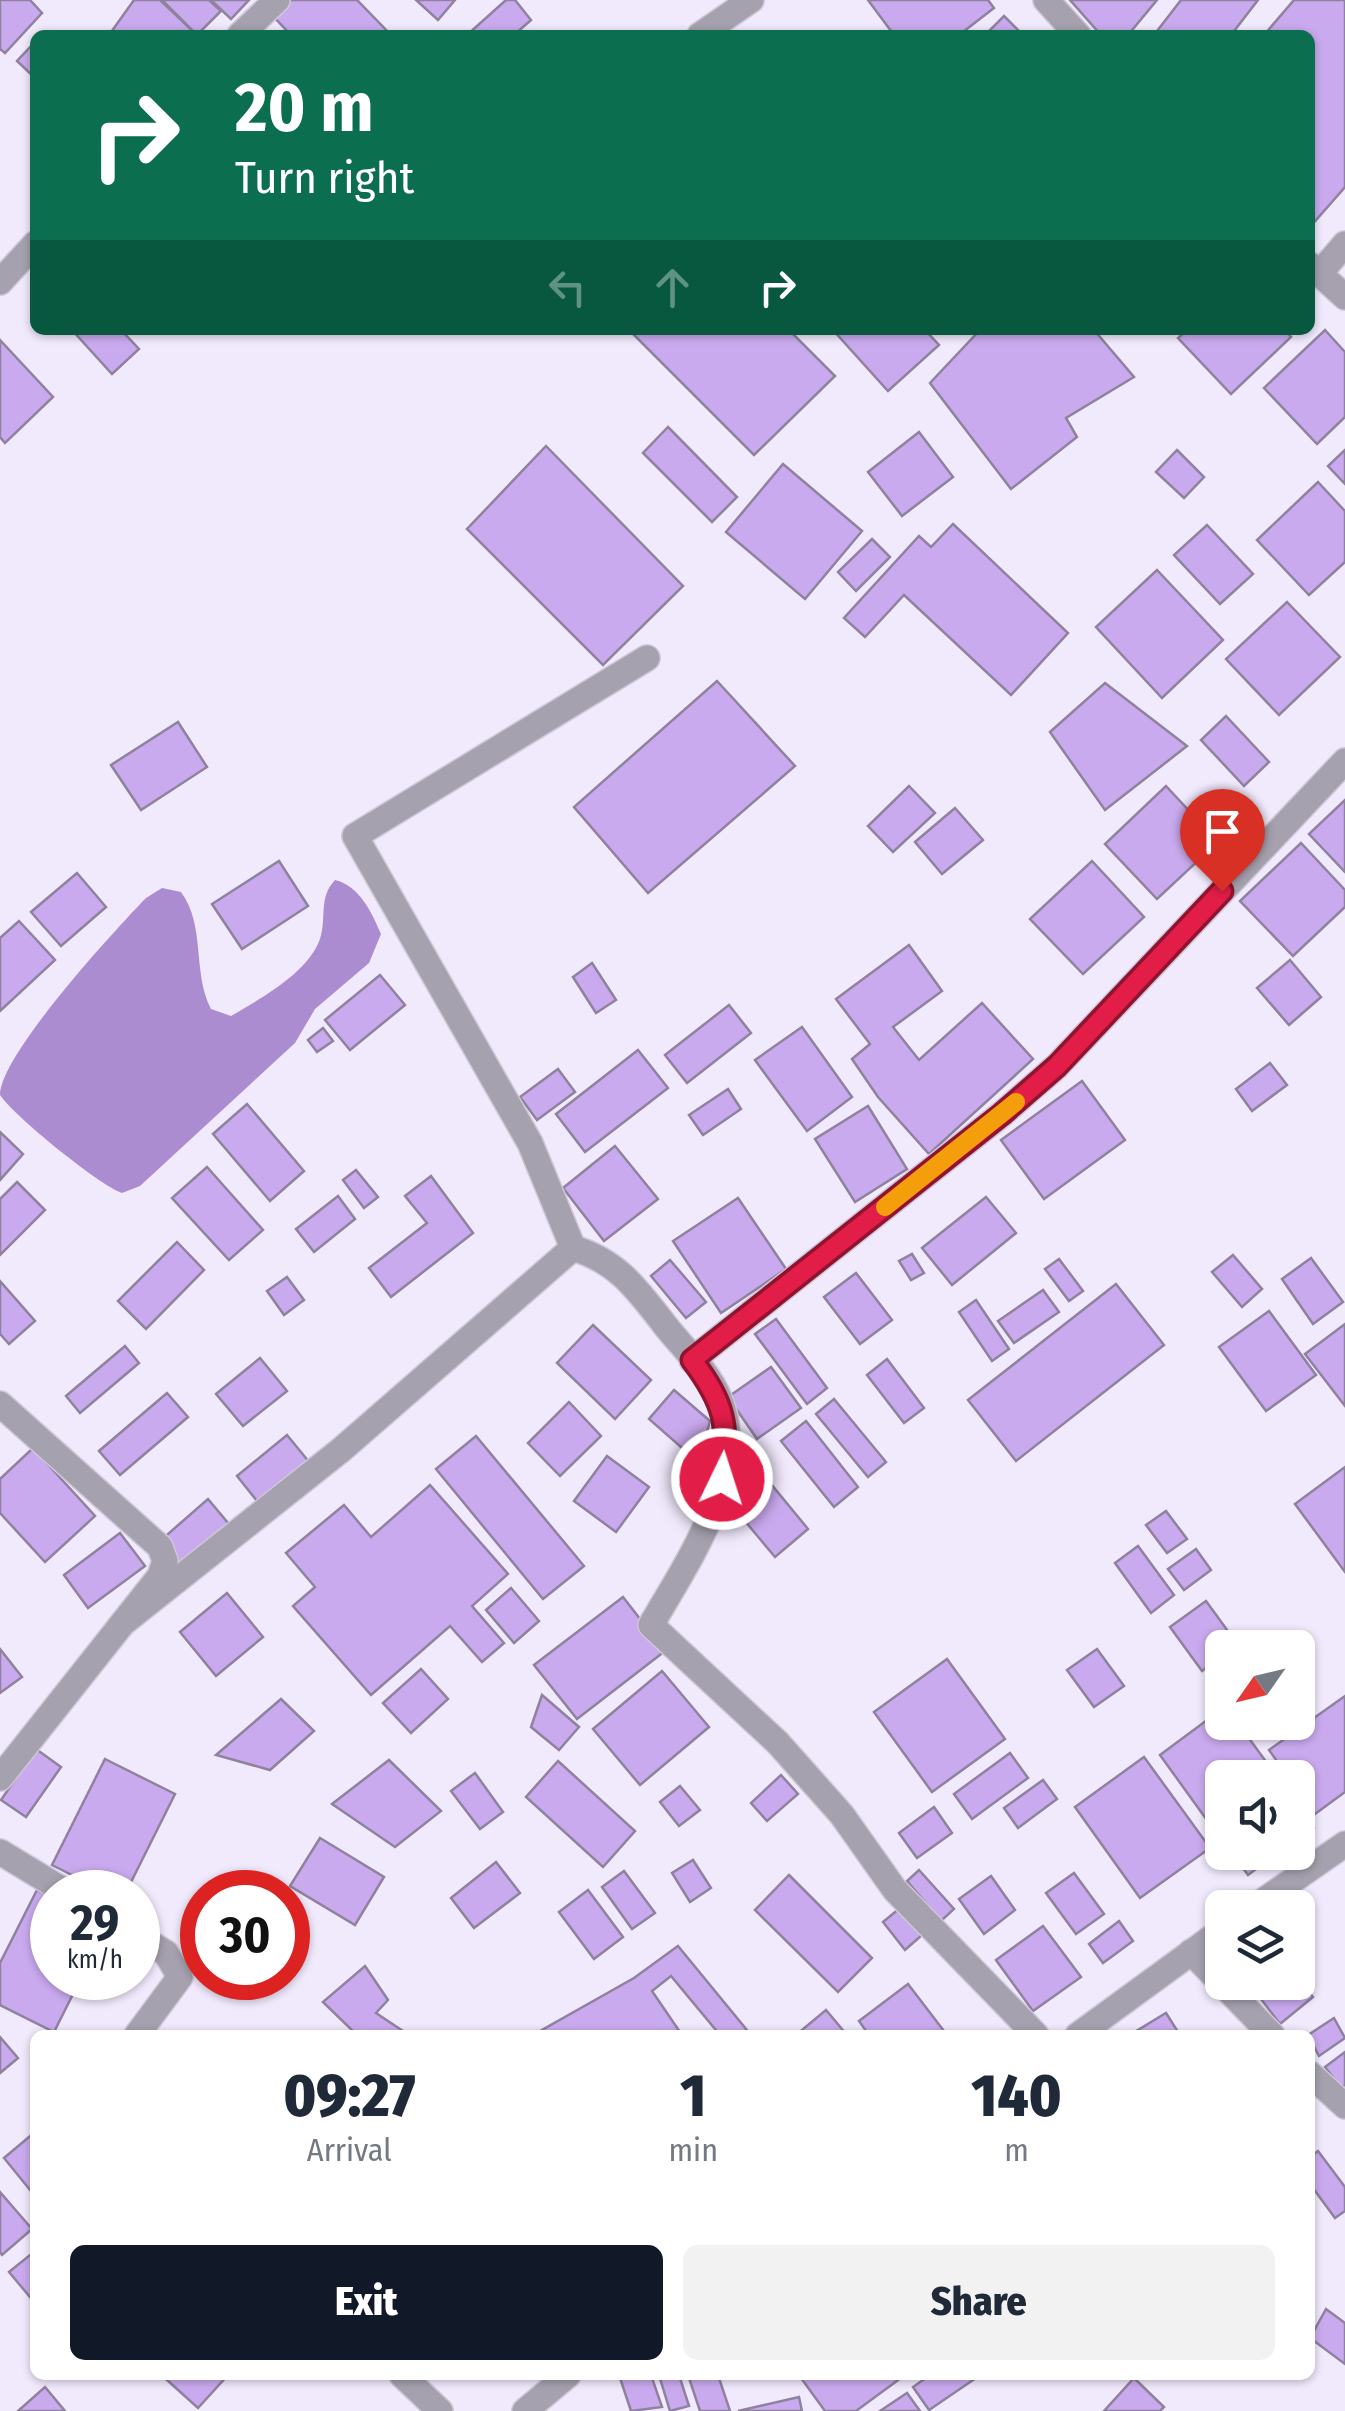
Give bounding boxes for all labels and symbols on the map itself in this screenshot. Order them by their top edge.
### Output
pin [1180,789,1265,892]
position arrow [670,1427,774,1531]
north arrow [1205,1630,1315,1740]
speed limit sign: 30 [180,1870,310,2000]

